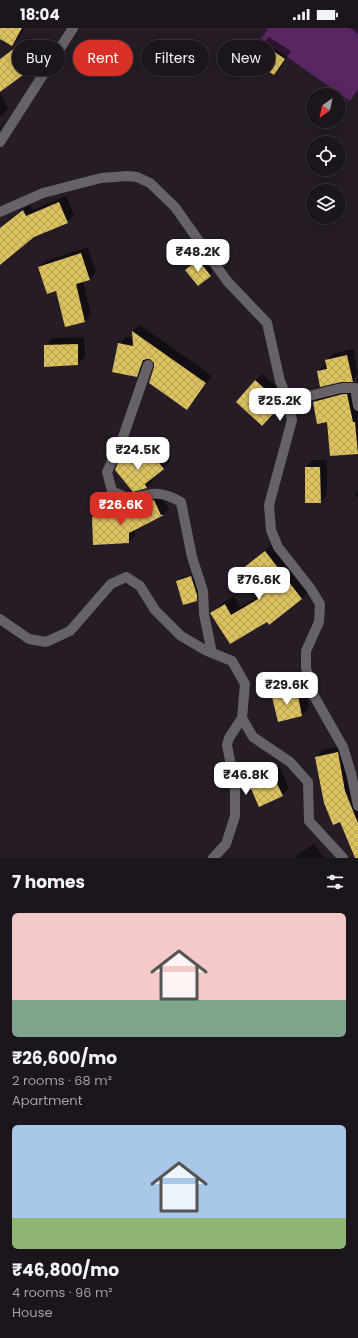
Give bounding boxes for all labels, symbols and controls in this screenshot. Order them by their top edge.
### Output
text: 18:04 [20,4,60,25]
chip: Buy [12,40,65,76]
chip: Rent [73,40,133,76]
chip: Filters [141,40,209,76]
chip: New [217,40,275,76]
north arrow [306,88,346,128]
map controls [306,88,346,224]
button: locate [306,136,346,176]
button: layers [306,184,346,224]
pin: ₹48.2K [165,239,231,273]
text: ₹48.2K [175,242,221,261]
pin: ₹25.2K [247,388,313,422]
text: ₹25.2K [258,391,302,410]
pin: ₹24.5K [105,437,171,471]
text: ₹24.5K [115,440,161,459]
pin: ₹26.6K [88,492,154,526]
text: ₹26.6K [99,495,143,514]
pin: ₹76.6K [226,567,292,601]
text: ₹76.6K [237,570,281,589]
pin: ₹29.6K [254,672,320,706]
text: ₹29.6K [265,675,309,694]
pin: ₹46.8K [213,762,279,796]
text: ₹46.8K [223,765,269,784]
text: 7 homes [12,870,85,894]
icon: filters [324,871,346,893]
icon: home [143,939,215,1011]
text: ₹26,600/mo [12,1046,117,1070]
text: 2 rooms · 68 m² [12,1071,112,1090]
text: Apartment [12,1091,82,1110]
icon: home [143,1151,215,1223]
text: ₹46,800/mo [12,1258,119,1282]
text: 4 rooms · 96 m² [12,1283,113,1302]
text: House [12,1303,52,1322]

